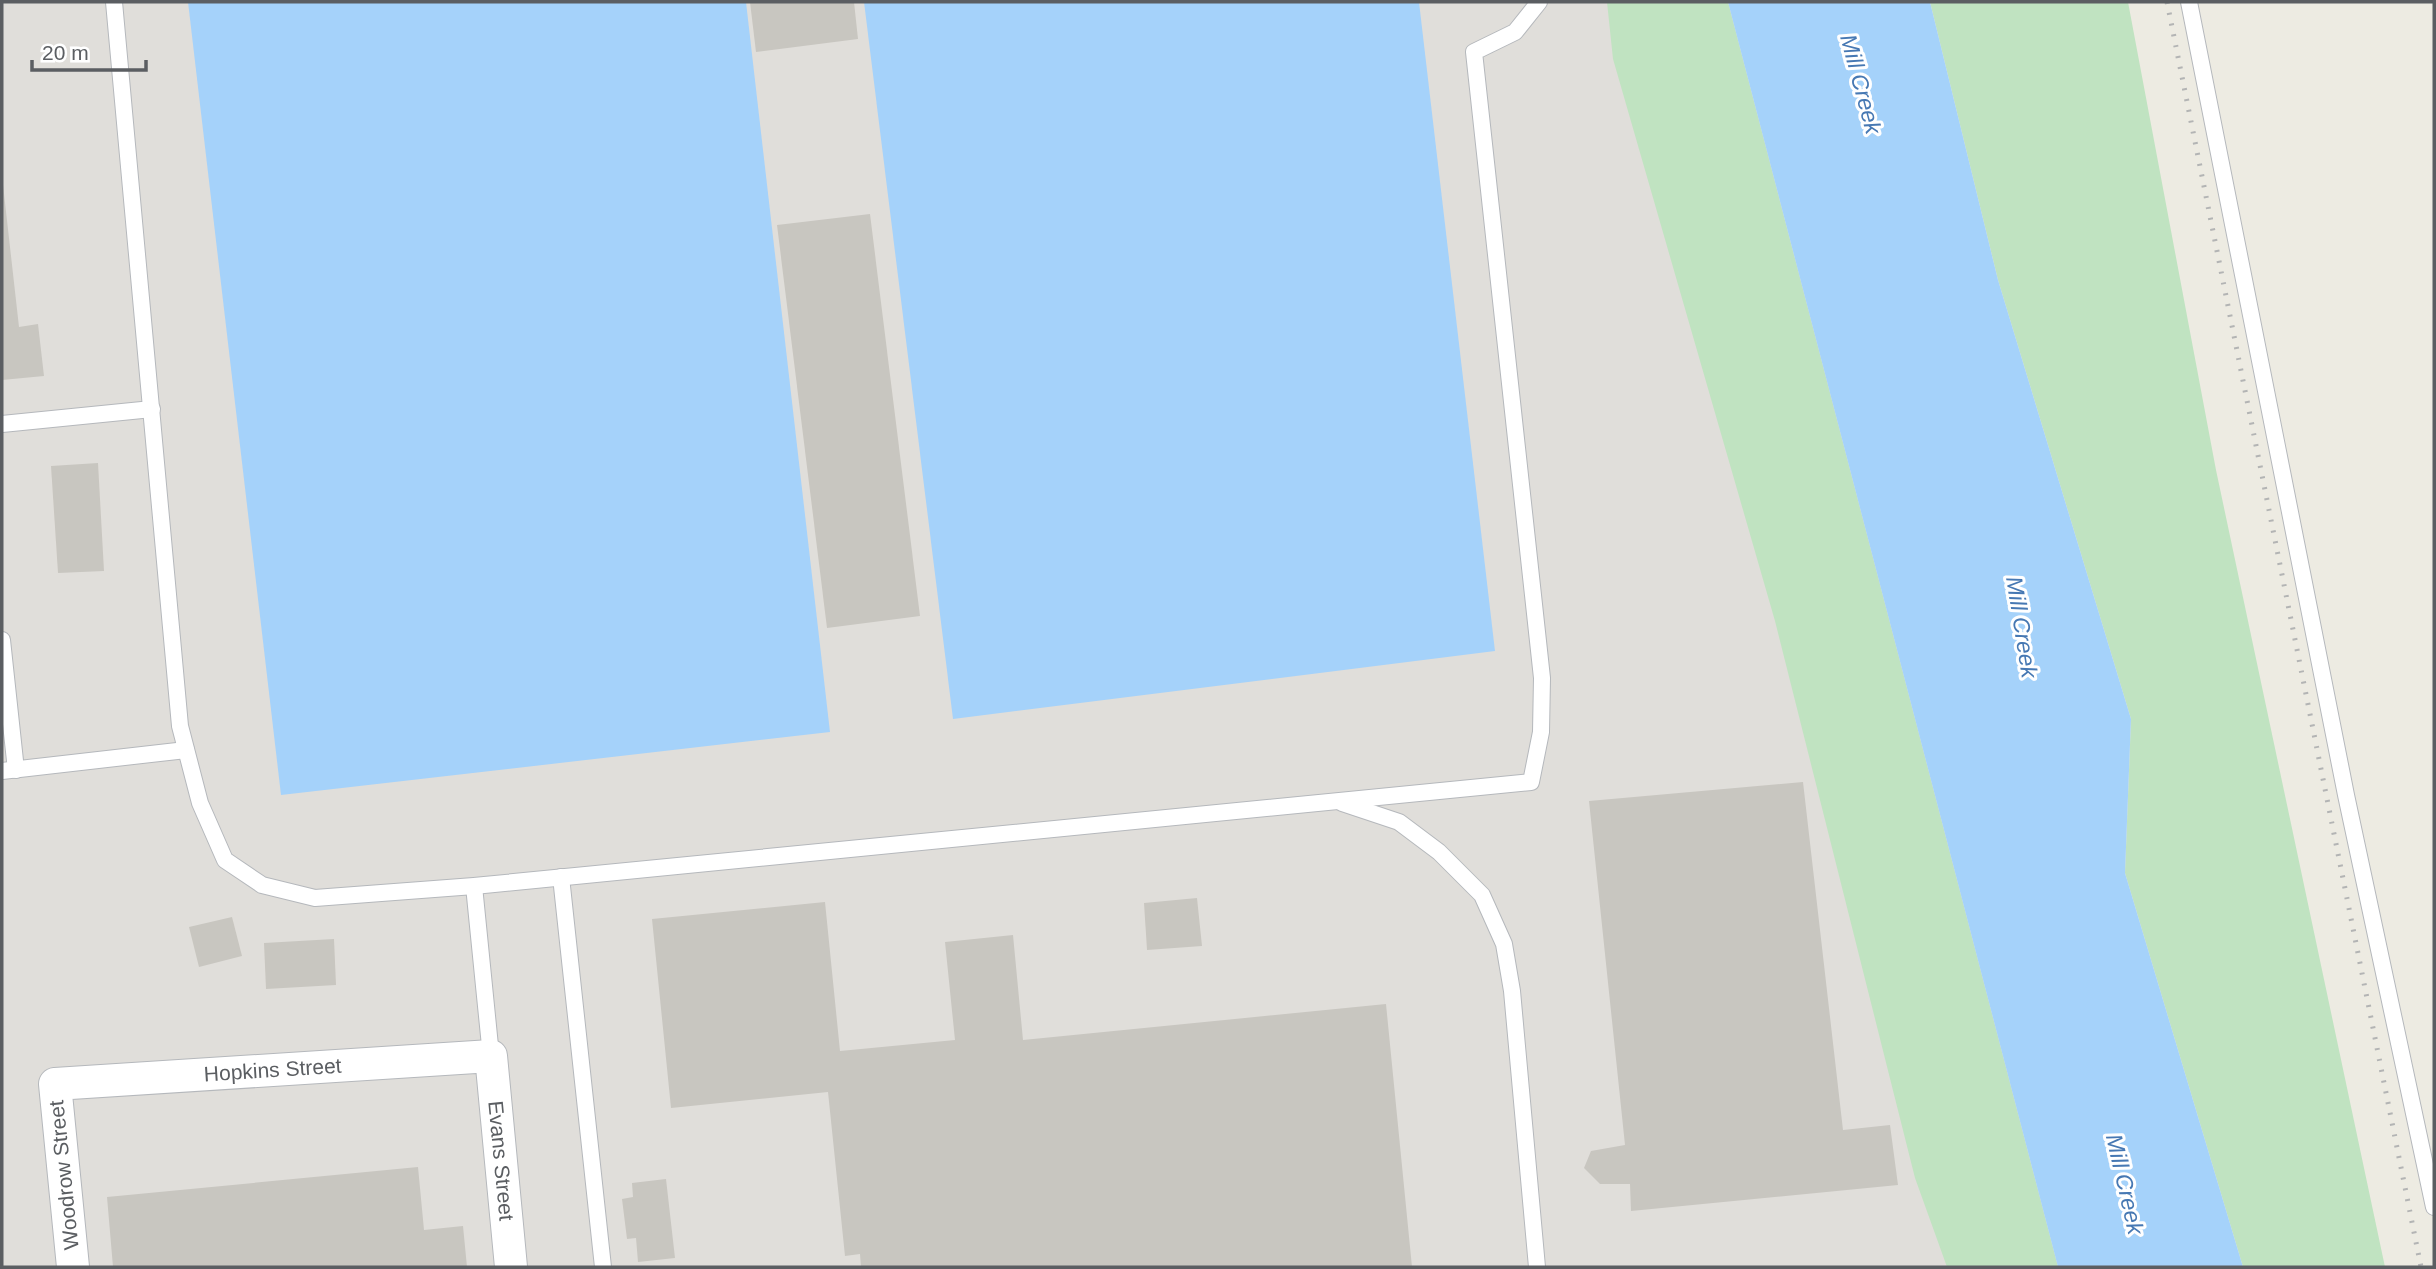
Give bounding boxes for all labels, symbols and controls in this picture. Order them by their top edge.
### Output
scale bar [32,28,145,72]
water label: Mill Creek [1835,31,1887,138]
text: 20 m [42,41,89,64]
water label: Mill Creek [2001,574,2043,681]
street label: Hopkins Street [203,1054,342,1085]
street label: Woodrow Street [44,1099,83,1251]
street label: Evans Street [484,1100,519,1222]
water label: Mill Creek [2101,1131,2150,1238]

